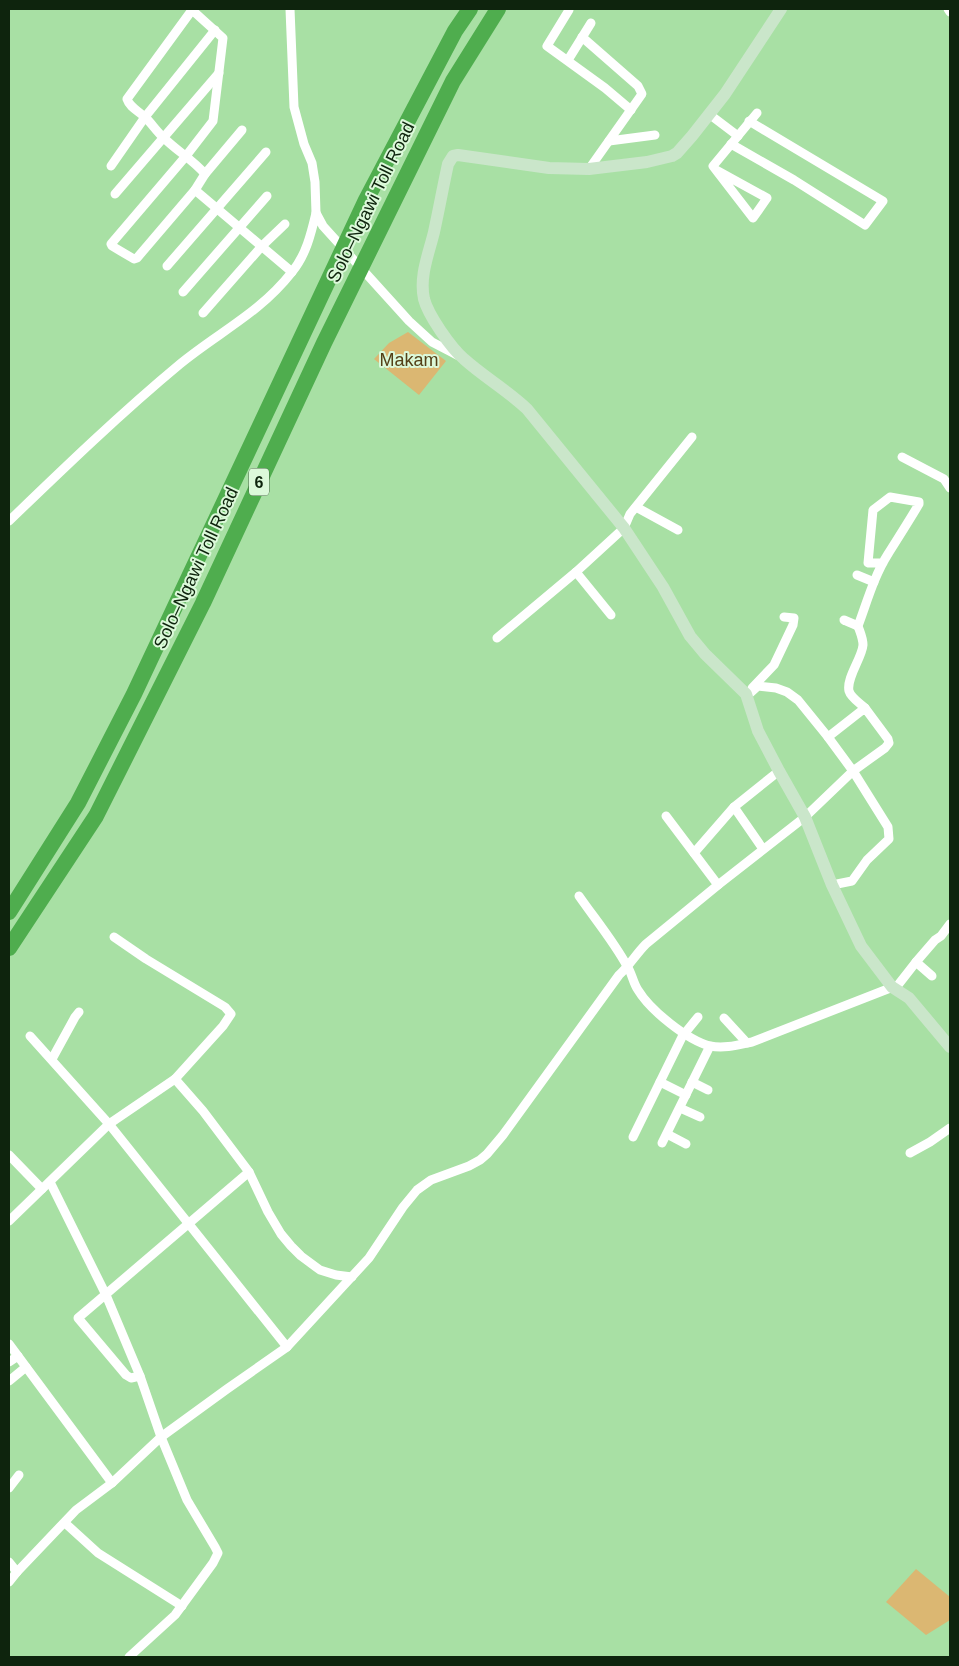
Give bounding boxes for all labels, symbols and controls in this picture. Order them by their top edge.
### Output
street label: Solo–Ngawi Toll Road [323,119,419,285]
park label: Makam [379,350,439,370]
road number: 6 [249,468,269,496]
street label: Solo–Ngawi Toll Road [150,484,242,652]

